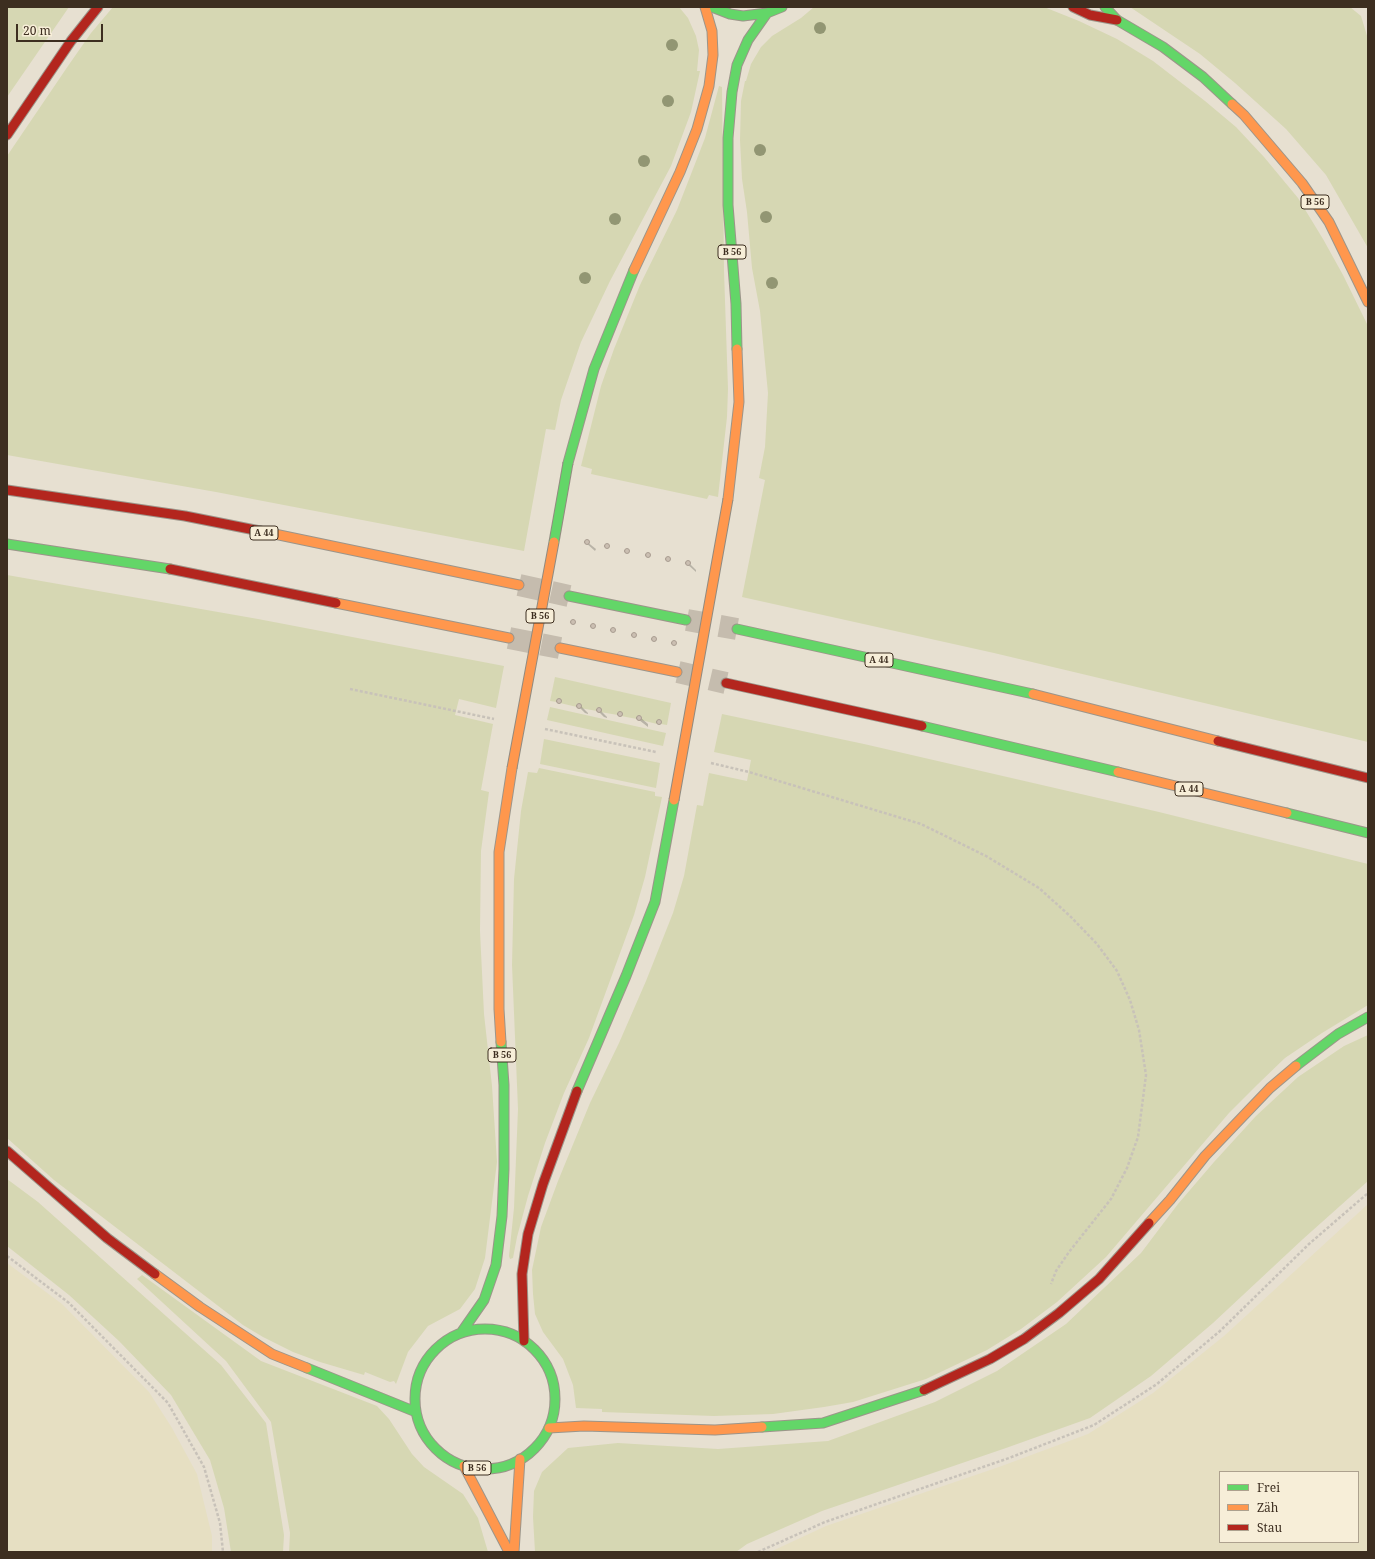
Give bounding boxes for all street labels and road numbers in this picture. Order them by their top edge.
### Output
road number: B 56 [1301,195,1329,209]
road number: B 56 [718,245,746,259]
road number: A 44 [250,526,278,540]
road number: B 56 [526,609,554,623]
road number: A 44 [865,653,893,667]
road number: A 44 [1175,782,1203,796]
road number: B 56 [488,1048,516,1062]
road number: B 56 [463,1461,491,1475]

